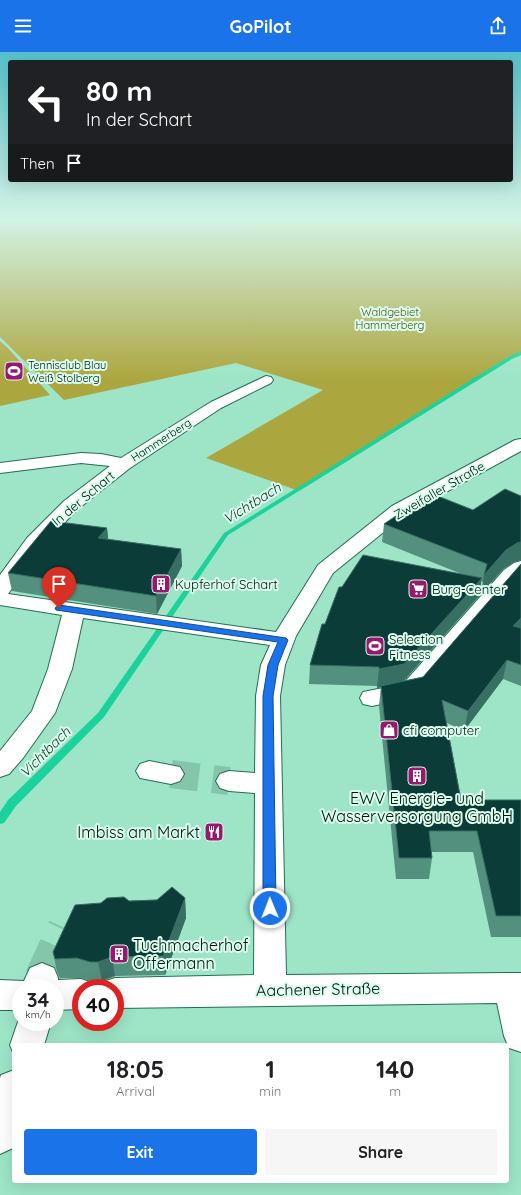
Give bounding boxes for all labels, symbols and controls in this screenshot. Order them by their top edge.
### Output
icon: menu [12,15,34,37]
text: GoPilot [229,15,292,38]
icon: share [487,15,509,37]
text: 80 m [86,73,152,108]
icon: left [20,76,72,128]
text: In der Schart [86,108,192,131]
icon: arrive [63,152,85,174]
text: Then [20,154,55,173]
park label: Waldgebiet Hammerberg [356,305,424,332]
place label: Tennisclub Blau Weiß Stolberg [28,358,106,385]
sports icon: Tennisclub Blau Weiß Stolberg [3,360,25,382]
street label: Hammerberg [128,415,194,465]
street label: Zweifaller Straße [391,458,487,522]
street label: In der Schart [48,467,118,529]
water label: Vichtbach [220,478,285,528]
pin [42,567,76,608]
icon: arrive [48,573,70,595]
building icon: Kupferhof Schart [150,573,172,595]
place label: Kupferhof Schart [175,576,278,592]
supermarket icon: Burg-Center [407,578,429,600]
place label: Burg-Center [432,581,506,597]
place label: Selection Fitness [389,631,443,662]
sports icon: Selection Fitness [364,635,386,657]
shop icon: cfi computer [378,719,400,741]
water label: Vichtbach [16,722,75,781]
place label: cfi computer [403,722,479,738]
building icon: EWV Energie- und Wasserversorgung GmbH [406,765,428,787]
place label: EWV Energie- und Wasserversorgung GmbH [321,788,513,826]
restaurant icon: Imbiss am Markt [203,821,225,843]
place label: Imbiss am Markt [77,822,200,842]
position arrow [249,887,291,929]
place label: Tuchmacherhof Offermann [133,935,249,973]
building icon: Tuchmacherhof Offermann [108,943,130,965]
street label: Aachener Straße [256,978,380,1000]
speed limit sign: 40 [72,979,124,1031]
text: 34 [27,987,49,1012]
text: km/h [25,1008,51,1021]
text: 18:05 [107,1054,164,1084]
text: 1 [266,1054,275,1084]
text: 140 [376,1054,414,1084]
text: Arrival [116,1083,155,1099]
text: min [259,1083,281,1099]
text: m [389,1083,401,1099]
button: Exit [24,1129,257,1175]
button: Share [265,1129,497,1175]

